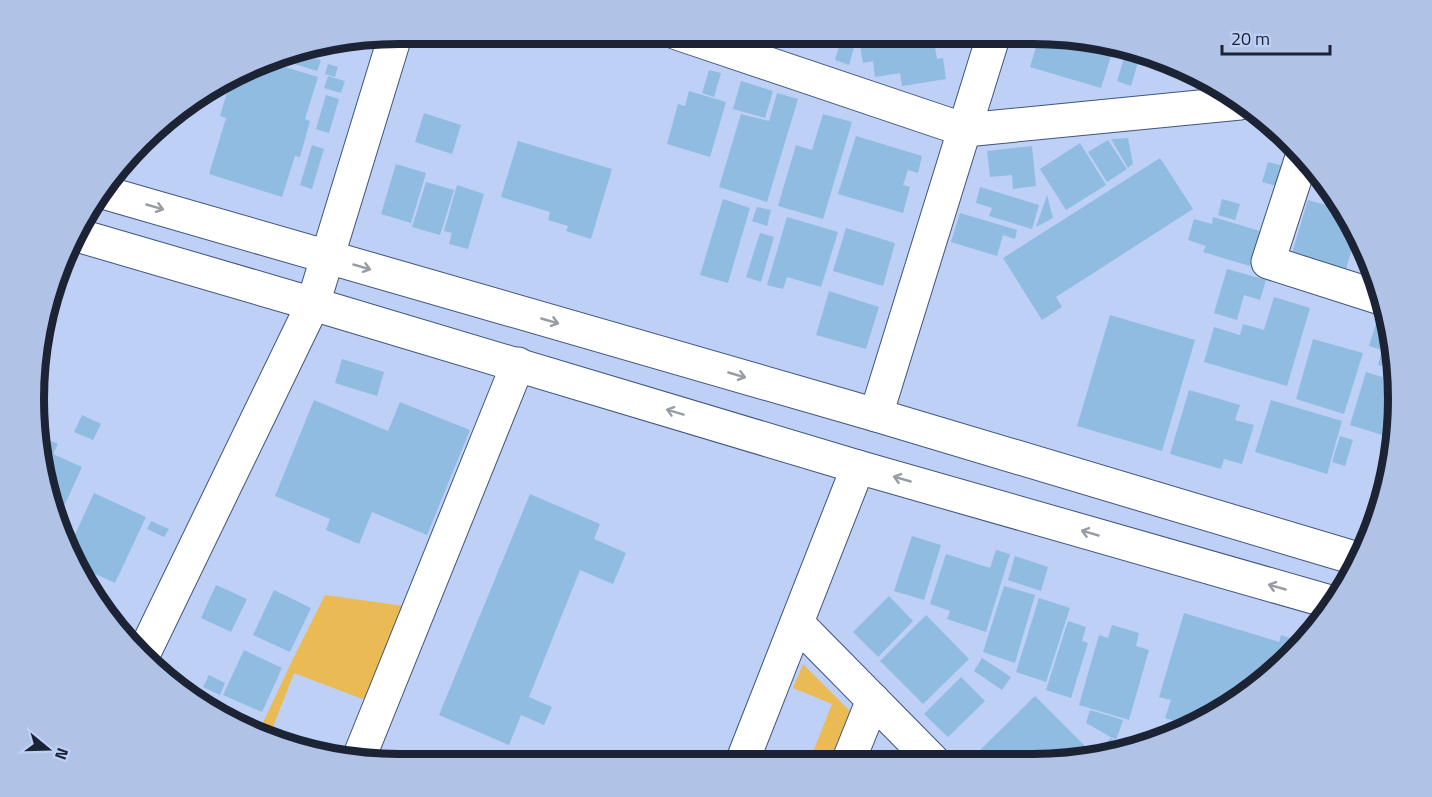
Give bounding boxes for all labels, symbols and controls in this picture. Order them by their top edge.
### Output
scale bar [1222,18,1330,56]
text: 20 m [1231,25,1270,52]
one-way arrow [145,202,164,213]
one-way arrow [353,262,372,273]
one-way arrow [540,316,559,327]
one-way arrow [727,369,746,381]
one-way arrow [666,406,685,417]
one-way arrow [893,473,912,484]
one-way arrow [1081,527,1100,538]
one-way arrow [1268,580,1287,592]
north arrow [18,719,78,779]
text: N [49,745,75,763]

